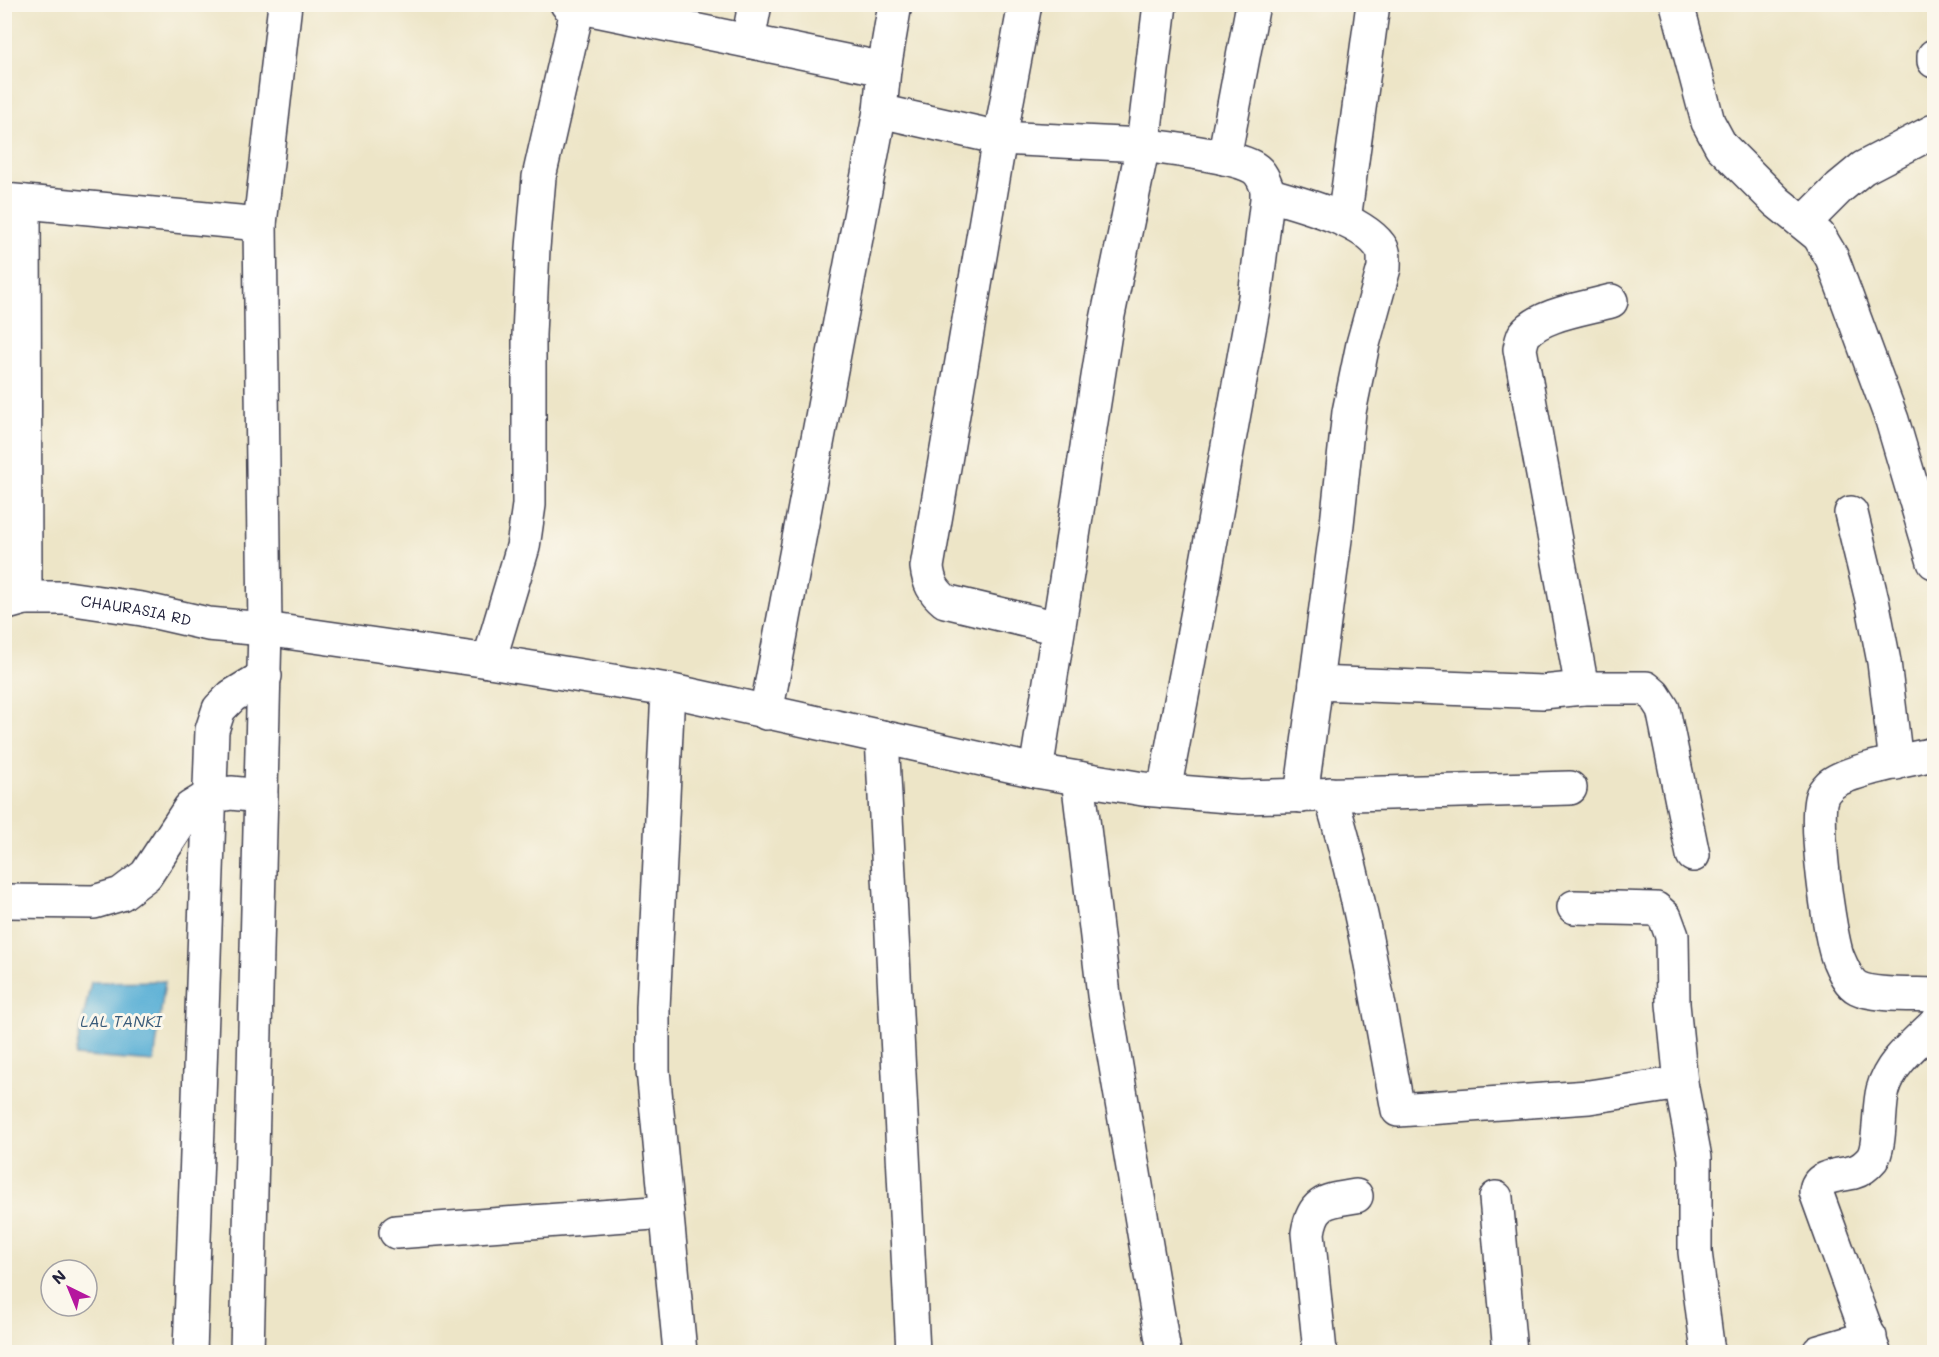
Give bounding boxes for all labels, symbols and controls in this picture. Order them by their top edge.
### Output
street label: CHAURASIA RD [80,590,193,630]
water label: LAL TANKI [80,1010,163,1031]
north arrow [39,1258,99,1318]
text: N [47,1265,70,1288]

